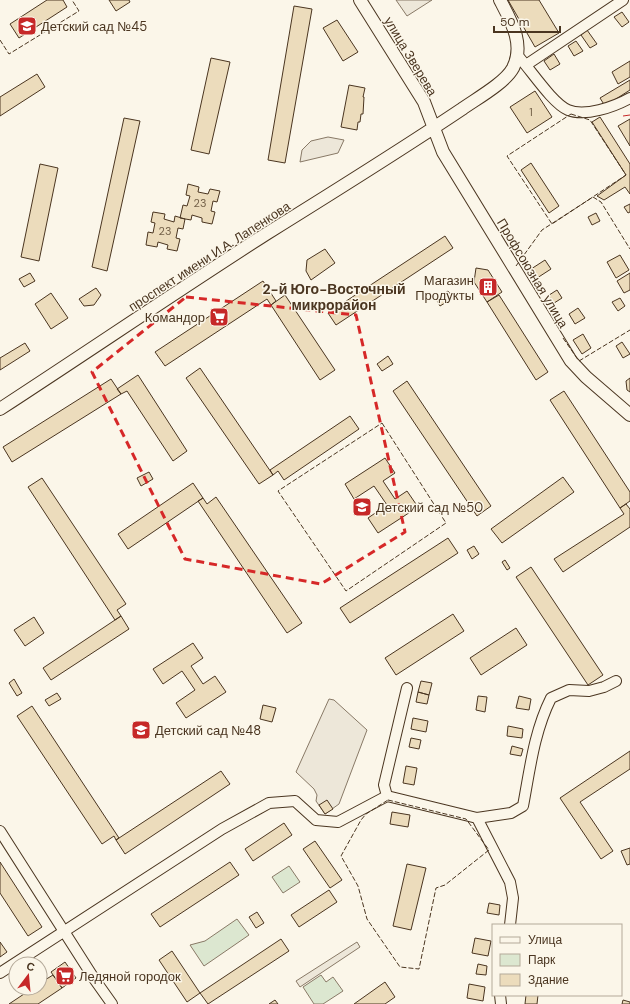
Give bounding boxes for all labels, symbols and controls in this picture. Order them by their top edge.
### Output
scale bar [494,8,560,34]
street label: улица Зверева [380,14,441,100]
text: 50 m [500,14,529,30]
school or university icon: Детский сад №45 [16,15,38,37]
place label: Детский сад №45 [41,18,147,35]
house number: 1 [529,105,533,119]
house number: 23 [194,196,206,210]
street label: проспект имени И.А. Лапенкова [125,197,294,315]
street label: Профсоюзная улица [493,215,572,332]
house number: 23 [159,224,171,238]
place label: Магазин Продукты [415,272,474,304]
building icon: Магазин Продукты [477,276,499,298]
district label: 2-й Юго-Восточный микрорайон [262,280,406,314]
supermarket icon: Командор [208,306,230,328]
place label: Командор [145,309,205,326]
school or university icon: Детский сад №50 [351,496,373,518]
place label: Детский сад №50 [376,499,483,516]
school or university icon: Детский сад №48 [130,719,152,741]
place label: Детский сад №48 [155,722,261,739]
legend [492,924,622,996]
text: Улица [528,932,562,948]
text: Парк [528,952,556,968]
north arrow [8,956,48,996]
text: С [25,959,37,974]
supermarket icon: Ледяной городок [54,965,76,987]
place label: Ледяной городок [79,968,181,985]
text: Здание [528,972,569,988]

